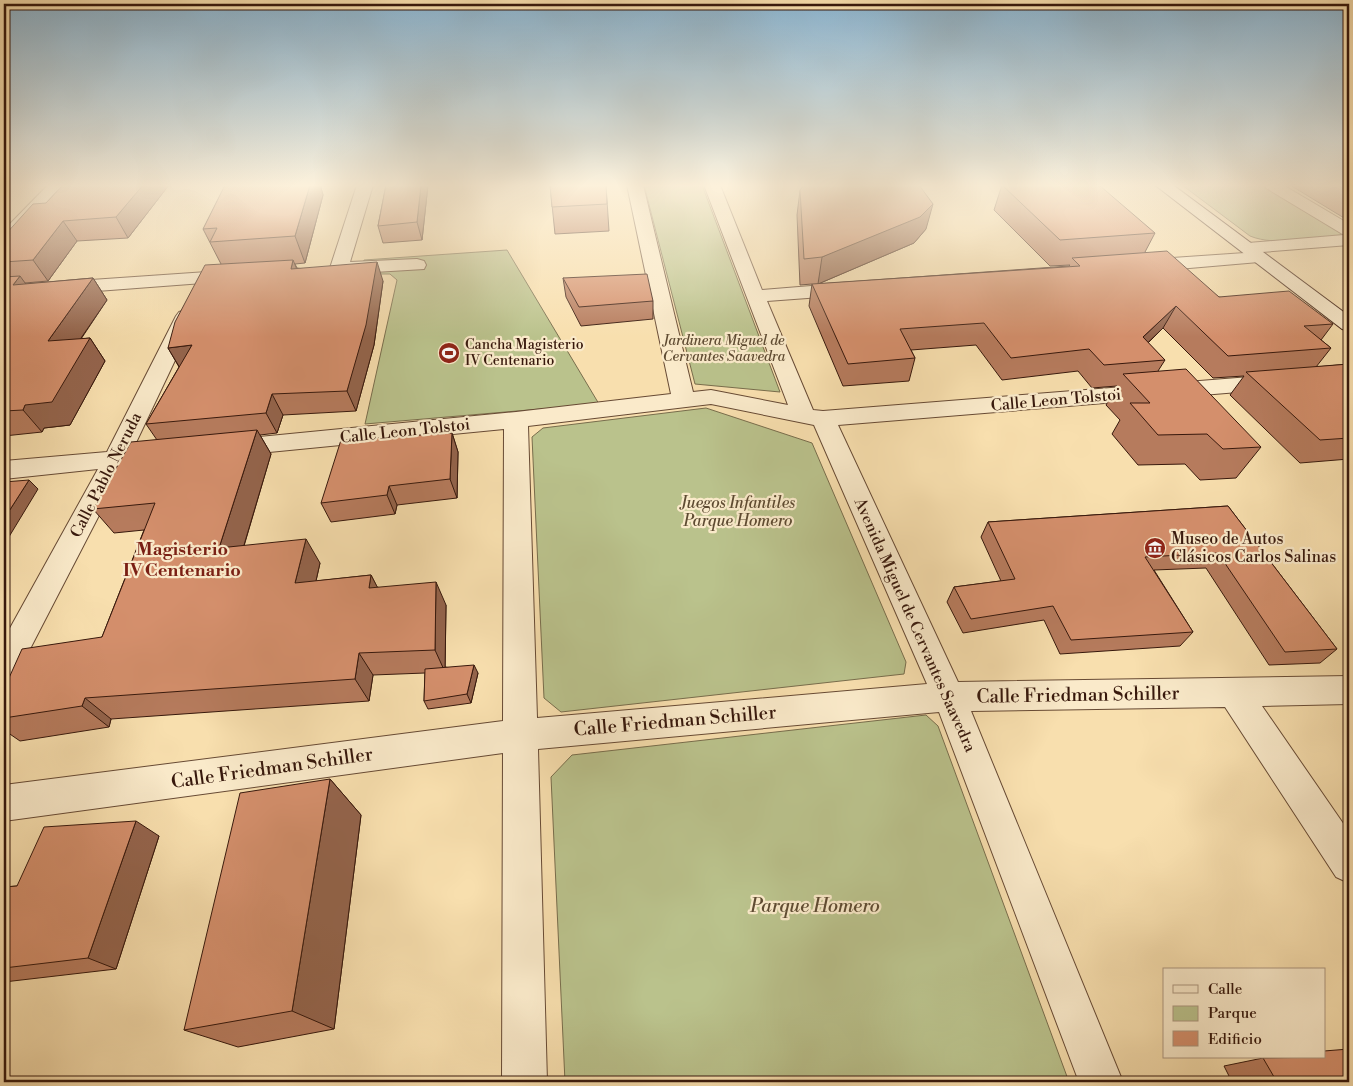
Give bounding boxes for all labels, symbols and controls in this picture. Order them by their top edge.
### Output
park label: Jardinera Miguel de Cervantes Saavedra [661,332,785,366]
place label: Cancha Magisterio IV Centenario [465,336,584,370]
sports icon: Cancha Magisterio IV Centenario [437,341,461,365]
street label: Calle Leon Tolstoi [990,384,1122,416]
street label: Calle Pablo Neruda [66,408,147,541]
street label: Calle Leon Tolstoi [339,414,471,448]
park label: Juegos Infantiles Parque Homero [679,493,795,531]
street label: Avenida Miguel de Cervantes Saavedra [849,494,981,756]
place label: Museo de Autos Clásicos Carlos Salinas [1171,529,1336,567]
museum icon: Museo de Autos Clásicos Carlos Salinas [1143,536,1167,560]
district label: Magisterio IV Centenario [123,538,241,582]
street label: Calle Friedman Schiller [976,681,1180,709]
street label: Calle Friedman Schiller [573,700,777,742]
street label: Calle Friedman Schiller [170,742,374,794]
park label: Parque Homero [749,894,880,918]
legend [1163,968,1326,1058]
text: Calle [1208,980,1242,999]
text: Parque [1208,1004,1257,1023]
text: Edificio [1208,1030,1262,1049]

